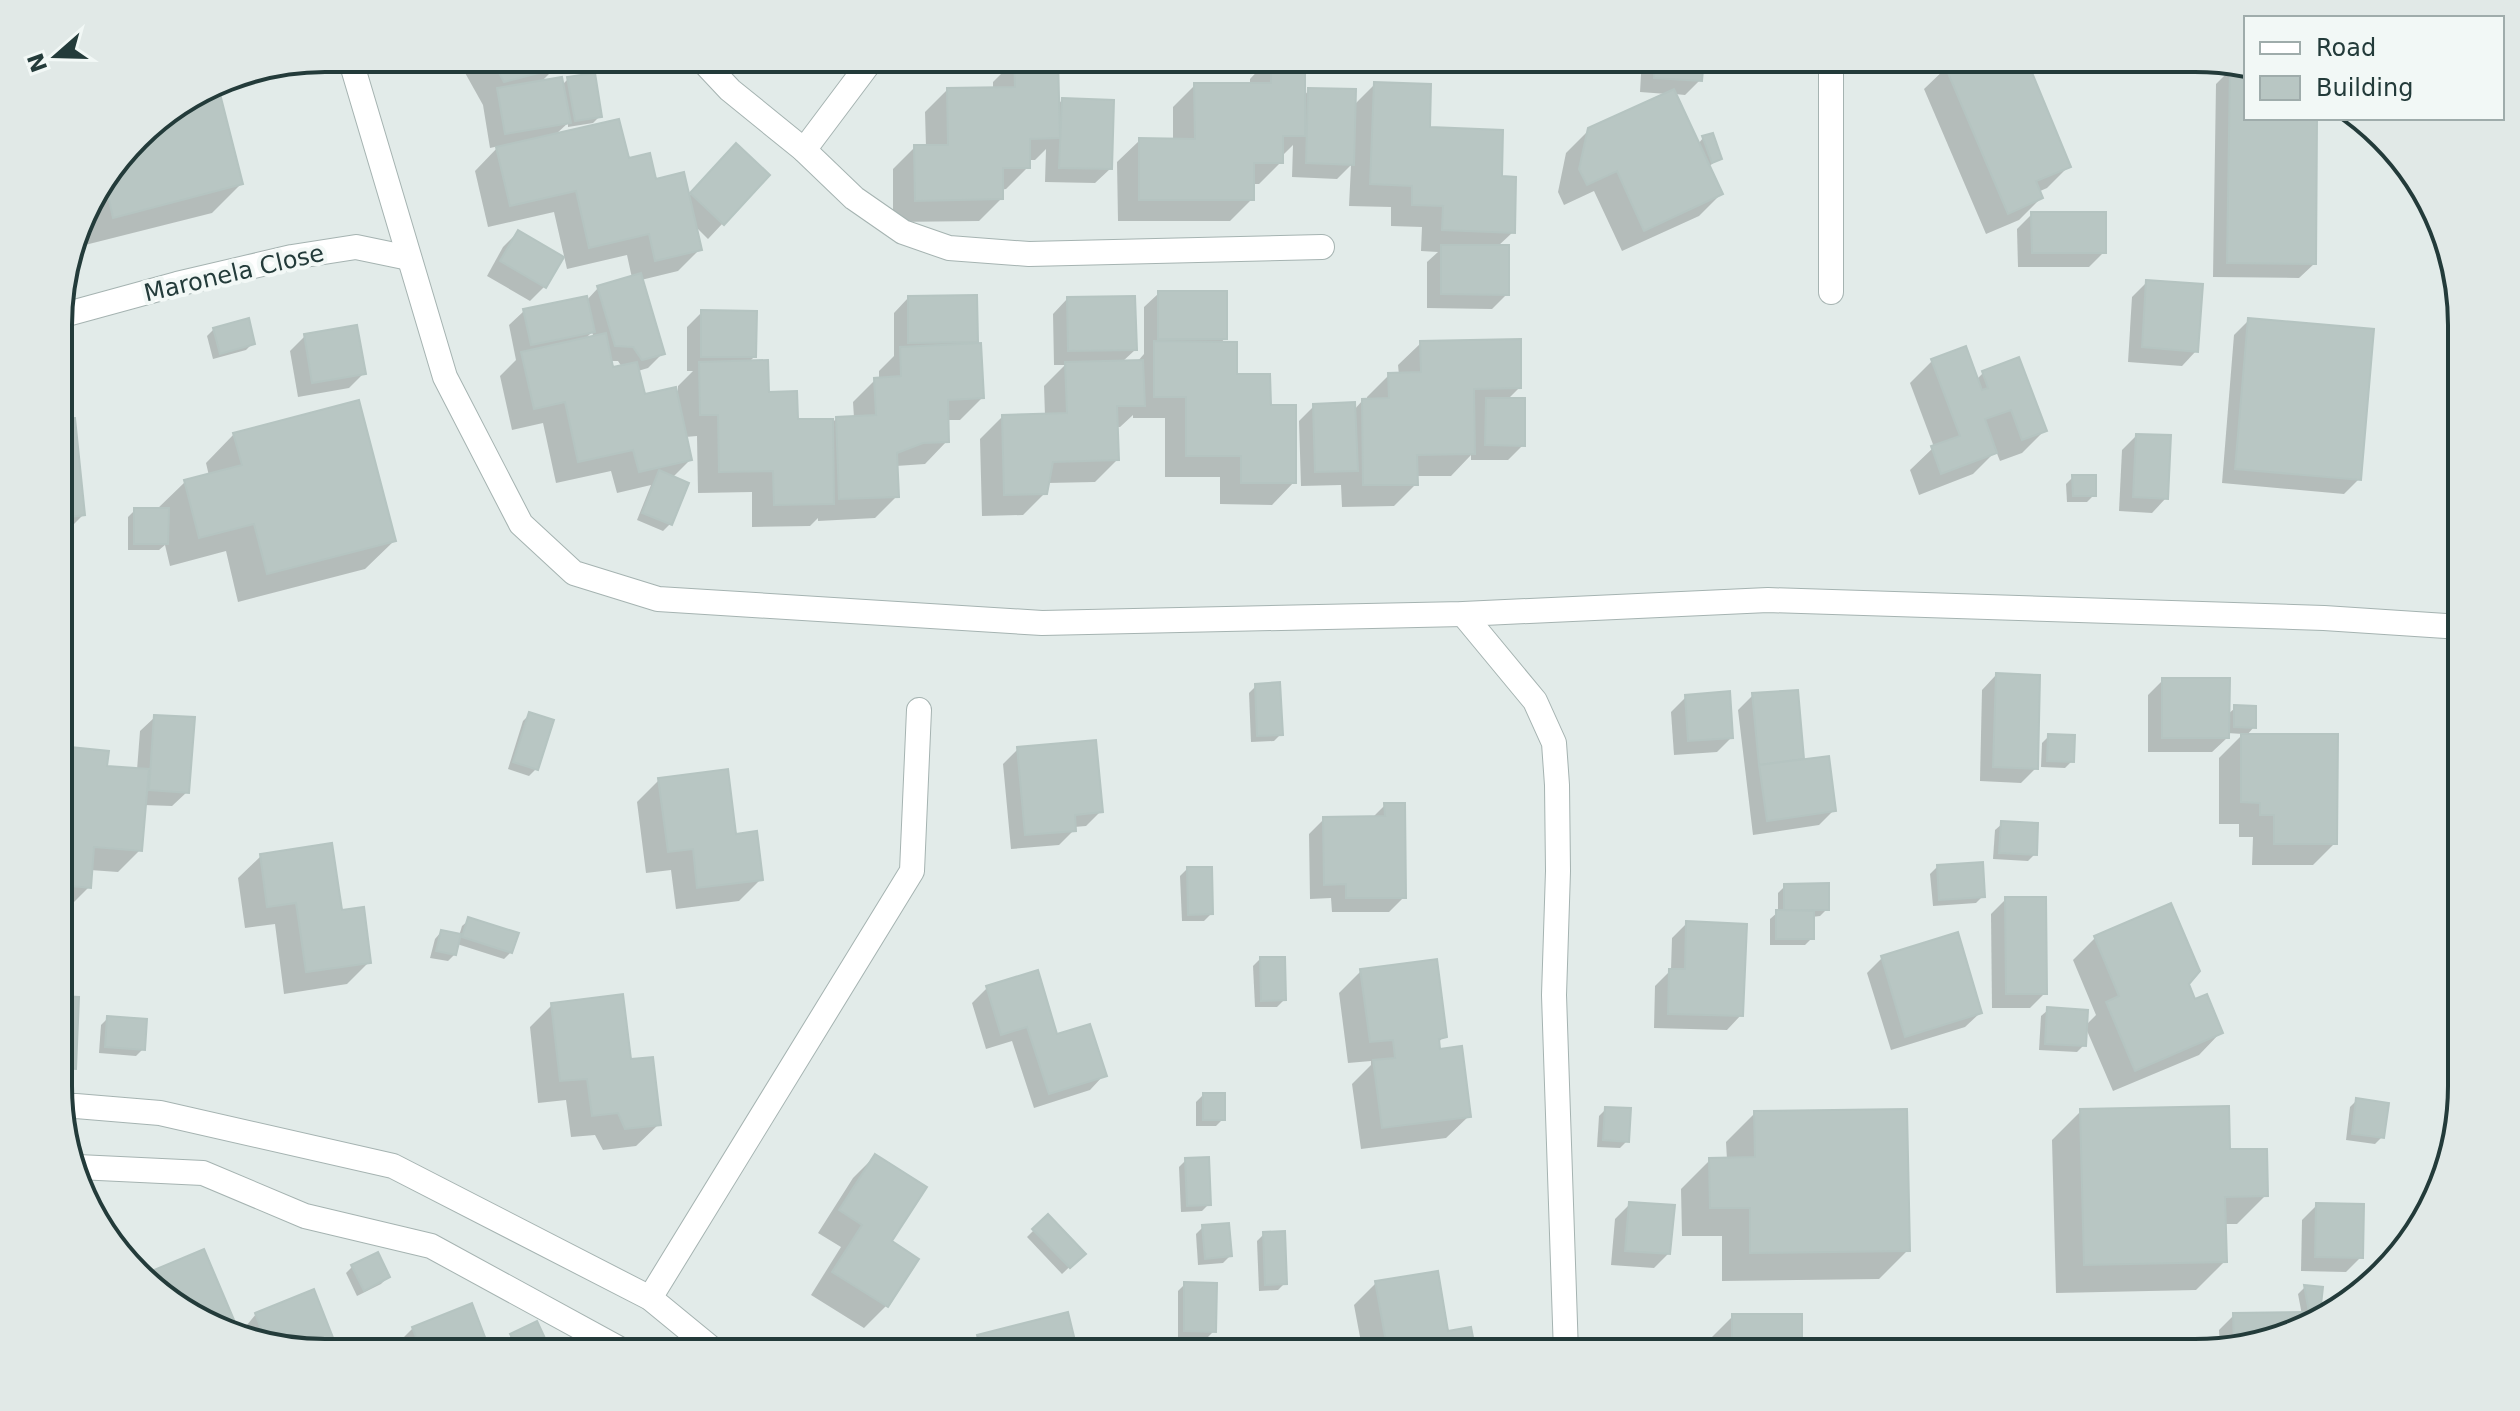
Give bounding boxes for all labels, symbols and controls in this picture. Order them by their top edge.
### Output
north arrow [16,16,96,96]
legend [2244,16,2504,120]
text: Road [2316,34,2376,62]
text: N [23,50,53,76]
text: Building [2316,74,2413,102]
street label: Maronela Close [141,239,327,307]

